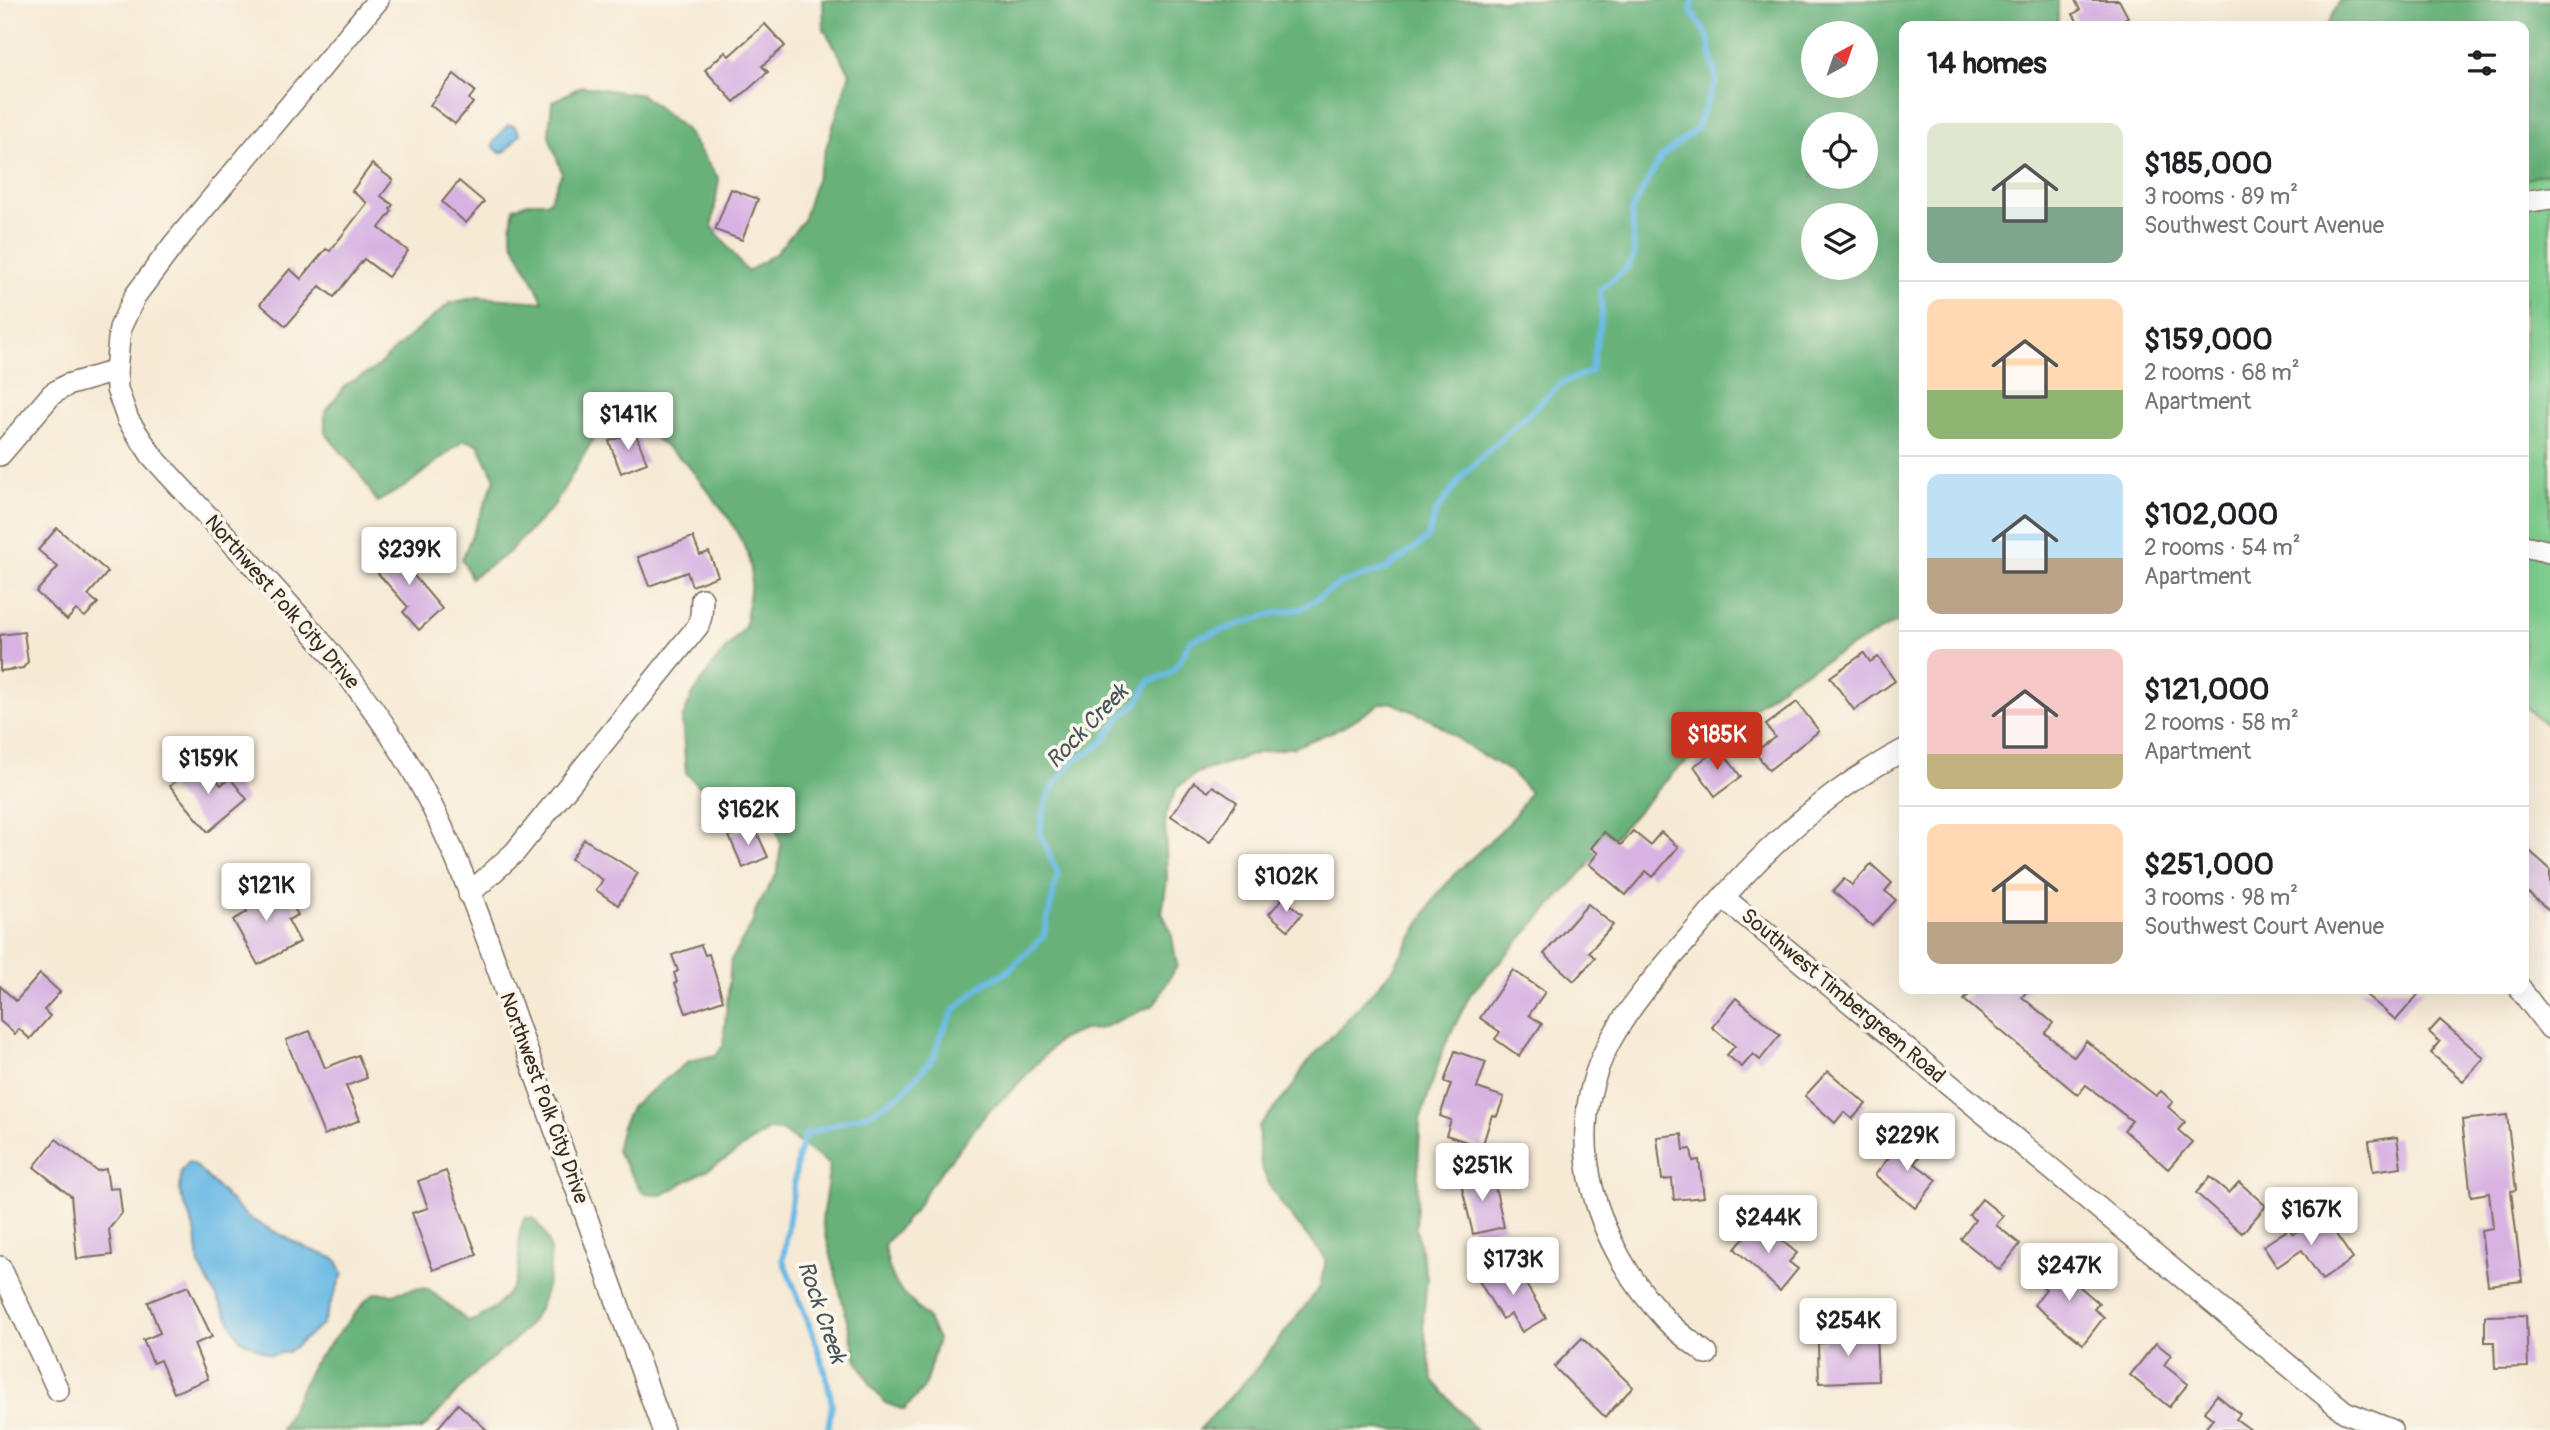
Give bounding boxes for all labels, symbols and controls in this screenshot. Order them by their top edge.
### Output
north arrow [1801,21,1878,98]
map controls [1801,21,1878,280]
icon: filters [2463,44,2501,82]
text: 14 homes [1927,45,2047,82]
button: locate [1801,112,1878,189]
text: $185,000 [2144,145,2272,182]
icon: home [1983,151,2067,235]
text: 3 rooms · 89 m² [2144,182,2298,211]
button: layers [1801,203,1878,280]
text: Southwest Court Avenue [2144,211,2384,240]
text: $159,000 [2144,321,2273,358]
icon: home [1983,327,2067,411]
text: 2 rooms · 68 m² [2144,358,2300,387]
text: Apartment [2144,387,2251,416]
pin: $141K [579,392,677,452]
text: $141K [599,400,657,429]
text: $102,000 [2144,496,2278,533]
icon: home [1983,502,2067,586]
street label: Northwest Polk City Drive [199,509,366,695]
pin: $239K [360,528,458,587]
text: 2 rooms · 54 m² [2144,533,2301,562]
text: $239K [377,535,441,564]
text: Apartment [2144,562,2251,591]
text: $121,000 [2144,671,2270,708]
water label: Rock Creek [1040,676,1136,774]
icon: home [1983,677,2067,761]
text: 2 rooms · 58 m² [2144,708,2299,737]
pin: $185K [1668,712,1766,772]
text: $185K [1687,720,1747,749]
pin: $159K [159,736,257,796]
text: Apartment [2144,737,2251,766]
text: $159K [178,744,238,773]
pin: $162K [699,788,797,847]
text: $162K [717,795,779,824]
text: $251,000 [2144,846,2274,883]
icon: home [1983,852,2067,936]
pin: $102K [1237,855,1335,914]
text: $102K [1254,862,1318,891]
pin: $121K [217,864,315,923]
text: $121K [237,871,295,900]
text: 3 rooms · 98 m² [2144,883,2298,912]
street label: Southwest Timbergreen Road [1735,902,1951,1090]
text: Southwest Court Avenue [2144,912,2384,941]
street label: Northwest Polk City Drive [493,989,595,1208]
pin: $229K [1858,1114,1956,1173]
text: $229K [1875,1121,1939,1150]
pin: $251K [1433,1144,1531,1203]
text: $251K [1452,1151,1512,1180]
pin: $167K [2262,1188,2360,1247]
text: $167K [2281,1195,2341,1224]
pin: $244K [1719,1196,1817,1255]
text: $244K [1735,1203,1801,1232]
pin: $173K [1464,1238,1562,1297]
pin: $247K [2020,1244,2118,1303]
text: $173K [1483,1245,1543,1274]
text: $247K [2037,1251,2101,1280]
water label: Rock Creek [791,1257,854,1369]
pin: $254K [1799,1298,1897,1358]
text: $254K [1816,1306,1881,1335]

